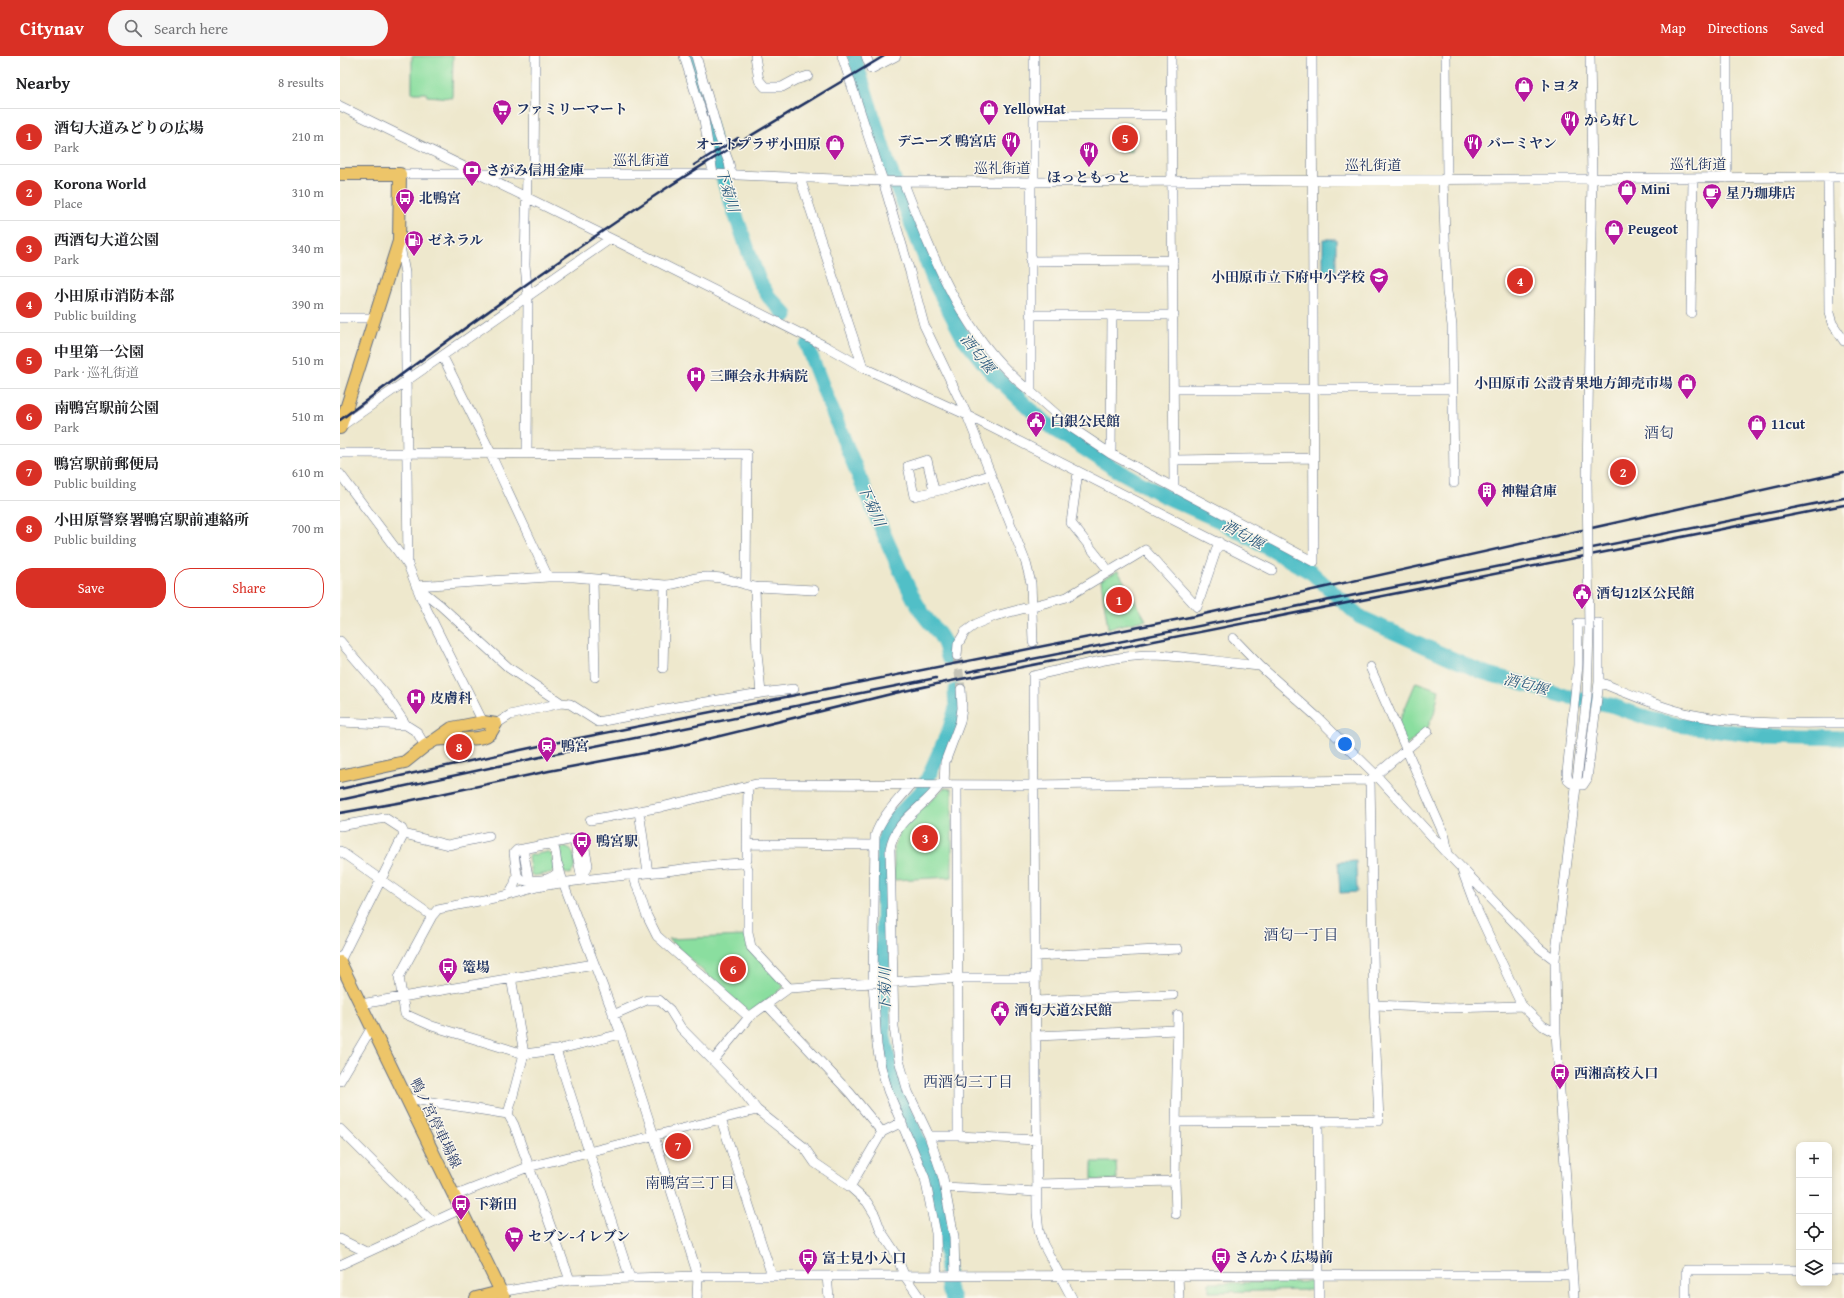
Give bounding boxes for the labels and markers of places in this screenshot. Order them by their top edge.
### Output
shop icon: トヨタ [1513,75,1535,103]
place label: トヨタ [1538,76,1580,96]
supermarket icon: ファミリーマート [491,98,513,126]
shop icon: YellowHat [978,98,1000,126]
place label: ファミリーマート [516,99,628,119]
place label: YellowHat [1003,99,1067,119]
restaurant icon: から好し [1559,109,1581,137]
place label: から好し [1584,110,1640,130]
pin: 5 [1112,123,1138,153]
restaurant icon: デニーズ 鴨宮店 [1000,130,1022,158]
place label: デニーズ 鴨宮店 [897,131,997,151]
restaurant icon: バーミヤン [1462,132,1484,160]
shop icon: オートプラザ小田原 [824,133,846,161]
place label: バーミヤン [1487,133,1557,153]
place label: オートプラザ小田原 [695,134,821,154]
restaurant icon: ほっともっと [1078,140,1100,168]
bank icon: さがみ信用金庫 [461,159,483,187]
place label: さがみ信用金庫 [486,160,584,180]
place label: ほっともっと [1047,167,1131,187]
shop icon: Mini [1616,178,1638,206]
place label: Mini [1641,179,1671,199]
cafe icon: 星乃珈琲店 [1701,182,1723,210]
place label: 星乃珈琲店 [1726,183,1796,203]
bus stop icon: 北鴨宮 [394,187,416,215]
place label: 北鴨宮 [419,188,461,208]
shop icon: Peugeot [1603,218,1625,246]
place label: Peugeot [1628,219,1679,239]
fuel station icon: ゼネラル [403,229,425,257]
place label: ゼネラル [428,230,484,250]
school or university icon: 小田原市立下府中小学校 [1368,266,1390,294]
pin: 4 [1507,266,1533,296]
place label: 小田原市立下府中小学校 [1211,267,1365,287]
hospital icon: 三暉会永井病院 [685,365,707,393]
place label: 三暉会永井病院 [710,366,808,386]
shop icon: 小田原市 公設青果地方卸売市場 [1676,372,1698,400]
place label: 小田原市 公設青果地方卸売市場 [1474,373,1673,393]
public building icon: 白銀公民館 [1025,410,1047,438]
place label: 白銀公民館 [1050,411,1120,431]
shop icon: 11cut [1746,413,1768,441]
place label: 11cut [1771,414,1806,434]
pin: 2 [1610,457,1636,487]
building icon: 神糧倉庫 [1476,480,1498,508]
place label: 神糧倉庫 [1501,481,1557,501]
public building icon: 酒匂12区公民館 [1571,582,1593,610]
place label: 酒匂12区公民館 [1596,583,1695,603]
pin: 1 [1106,585,1132,615]
hospital icon: 皮膚科 [405,687,427,715]
place label: 皮膚科 [430,688,473,708]
pin: 8 [446,732,472,762]
station icon: 鴨宮 [536,735,558,763]
place label: 鴨宮 [561,736,589,756]
pin: 3 [912,823,938,853]
bus stop icon: 鴨宮駅 [571,830,593,858]
place label: 鴨宮駅 [596,831,638,851]
pin: 6 [720,954,746,984]
bus stop icon: 篭場 [437,956,459,984]
place label: 篭場 [462,957,490,977]
public building icon: 酒匂大道公民館 [989,999,1011,1027]
place label: 酒匂大道公民館 [1014,1000,1112,1020]
bus stop icon: 西湘高校入口 [1549,1062,1571,1090]
place label: 西湘高校入口 [1574,1063,1658,1083]
pin: 7 [665,1131,691,1161]
bus stop icon: 下新田 [450,1193,472,1221]
place label: 下新田 [475,1194,517,1214]
supermarket icon: セブン-イレブン [503,1225,525,1253]
place label: セブン-イレブン [528,1226,630,1246]
bus stop icon: さんかく広場前 [1210,1246,1232,1274]
bus stop icon: 富士見小入口 [797,1247,819,1275]
place label: さんかく広場前 [1235,1247,1333,1267]
place label: 富士見小入口 [822,1248,906,1268]

